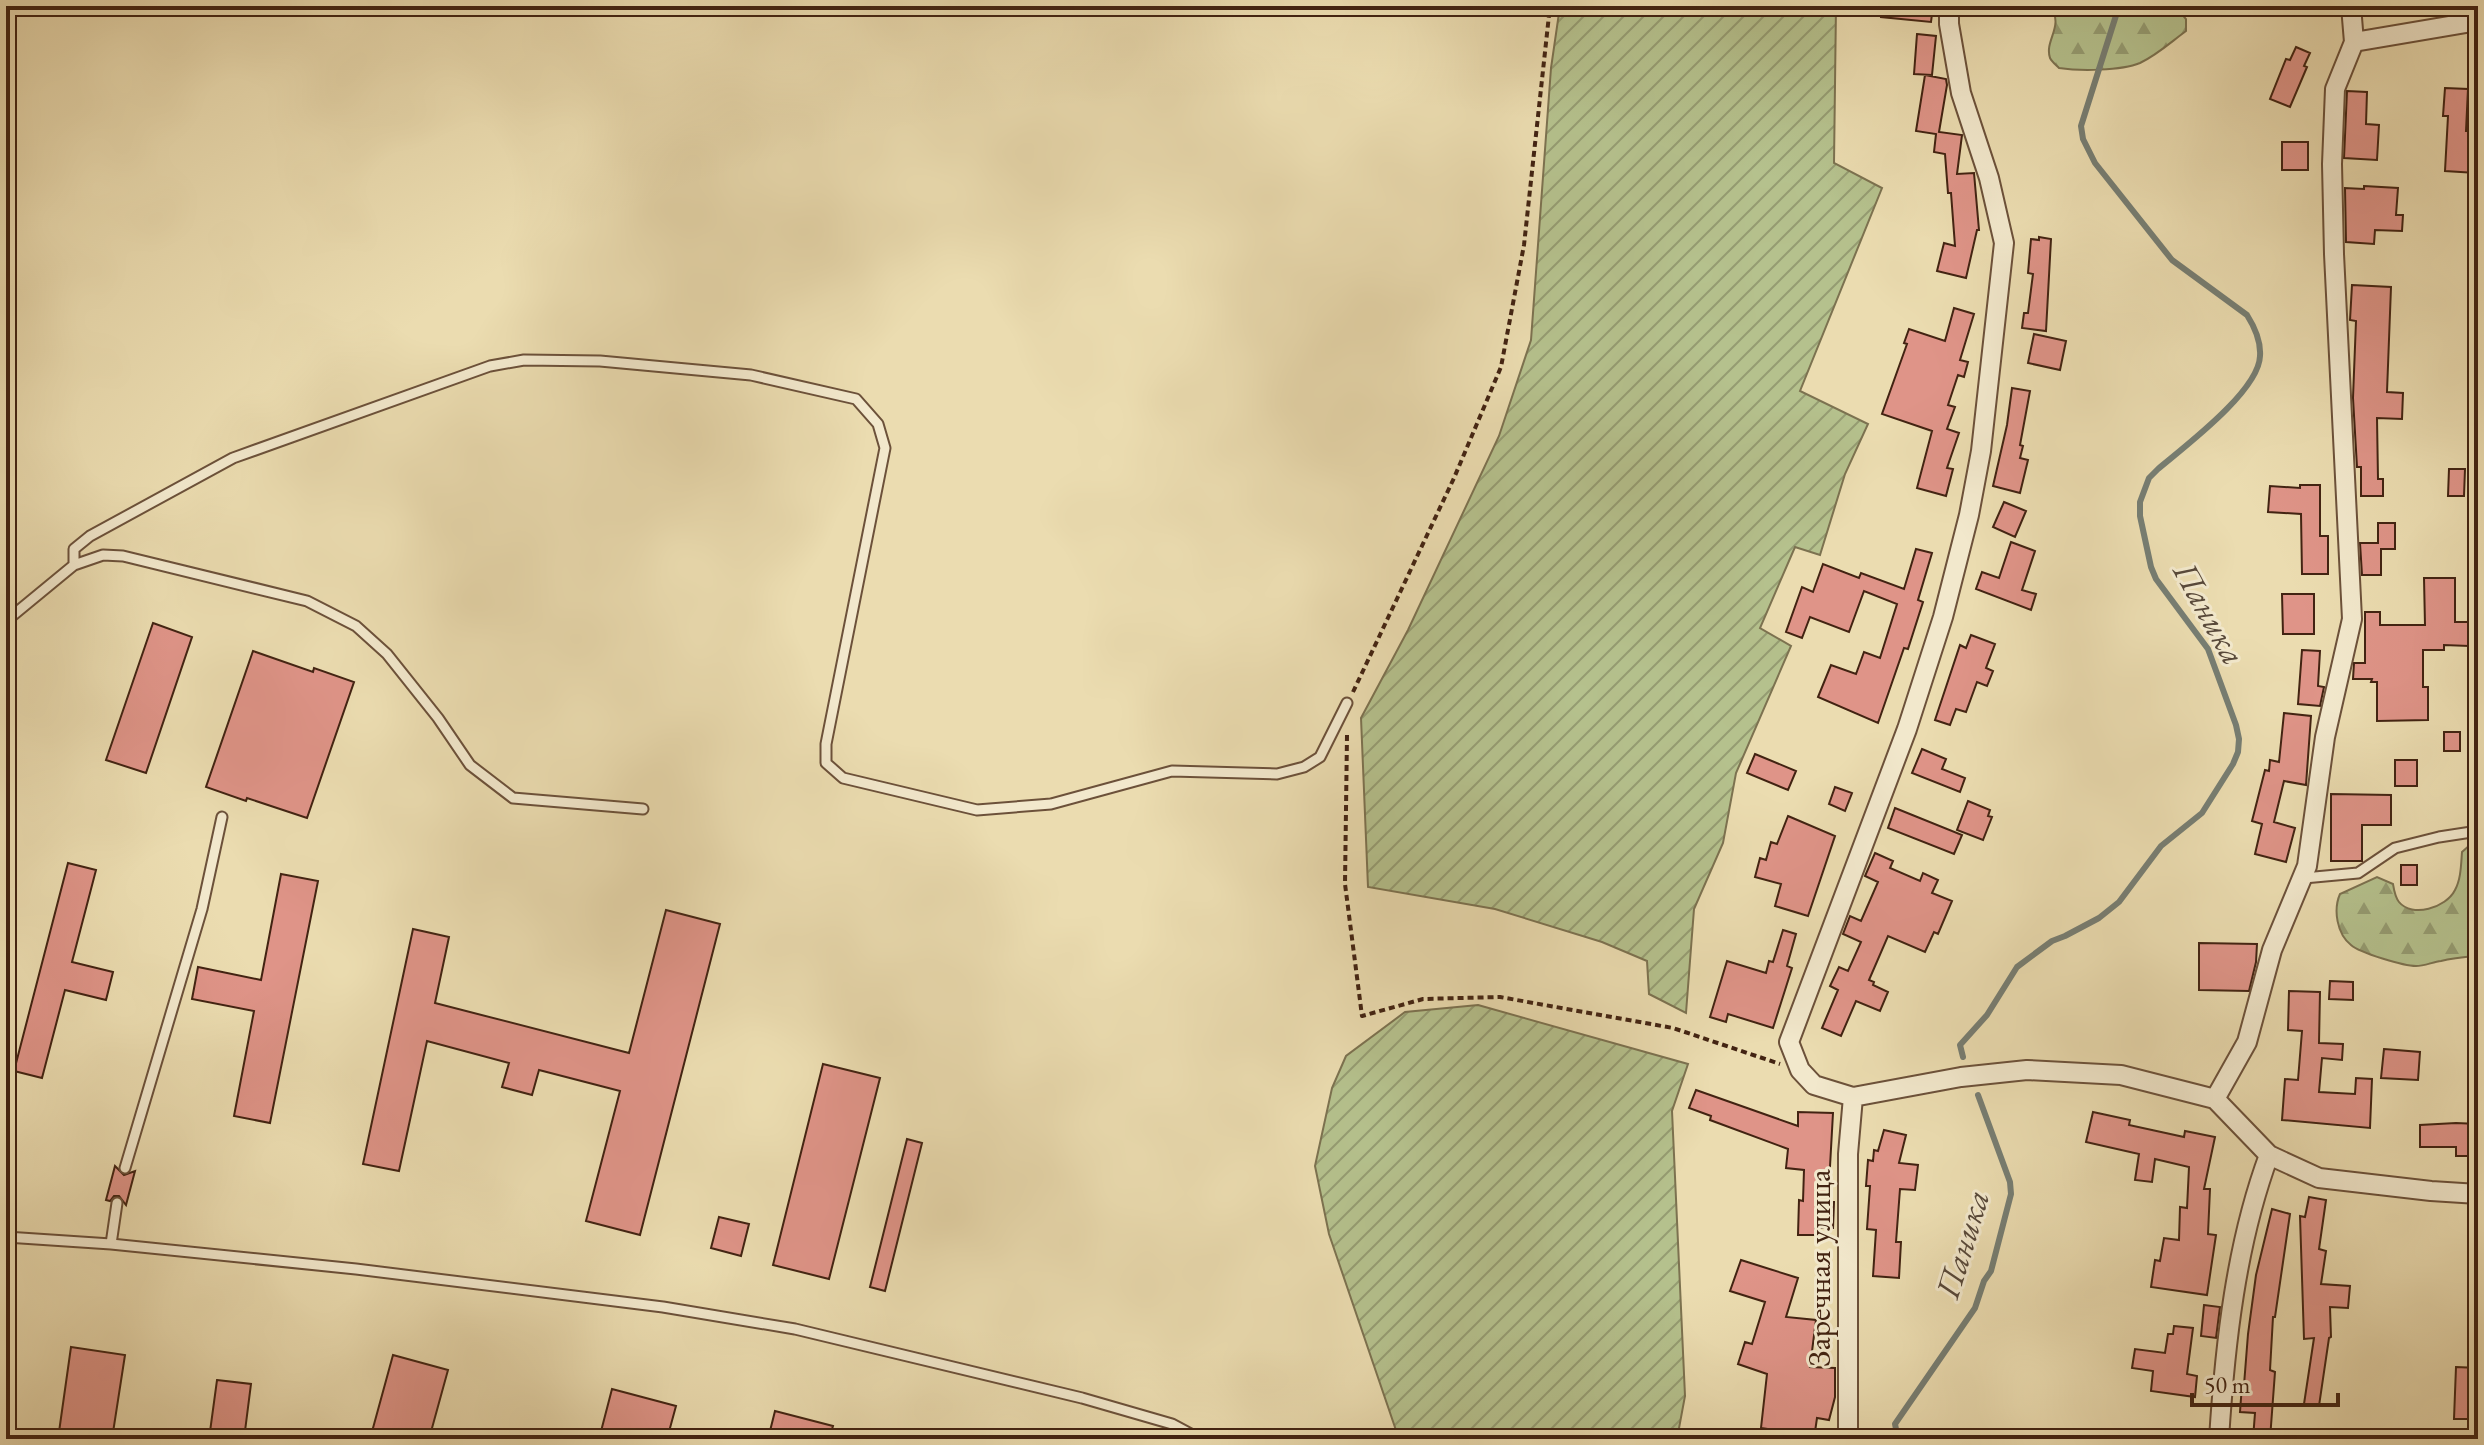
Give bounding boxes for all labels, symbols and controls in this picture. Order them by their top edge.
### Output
water label: Паника [2163,553,2256,672]
street label: Заречная улица [1798,1169,1840,1367]
water label: Паника [1924,1184,1999,1304]
scale bar [2192,1357,2338,1407]
text: 50 m [2204,1369,2251,1400]

